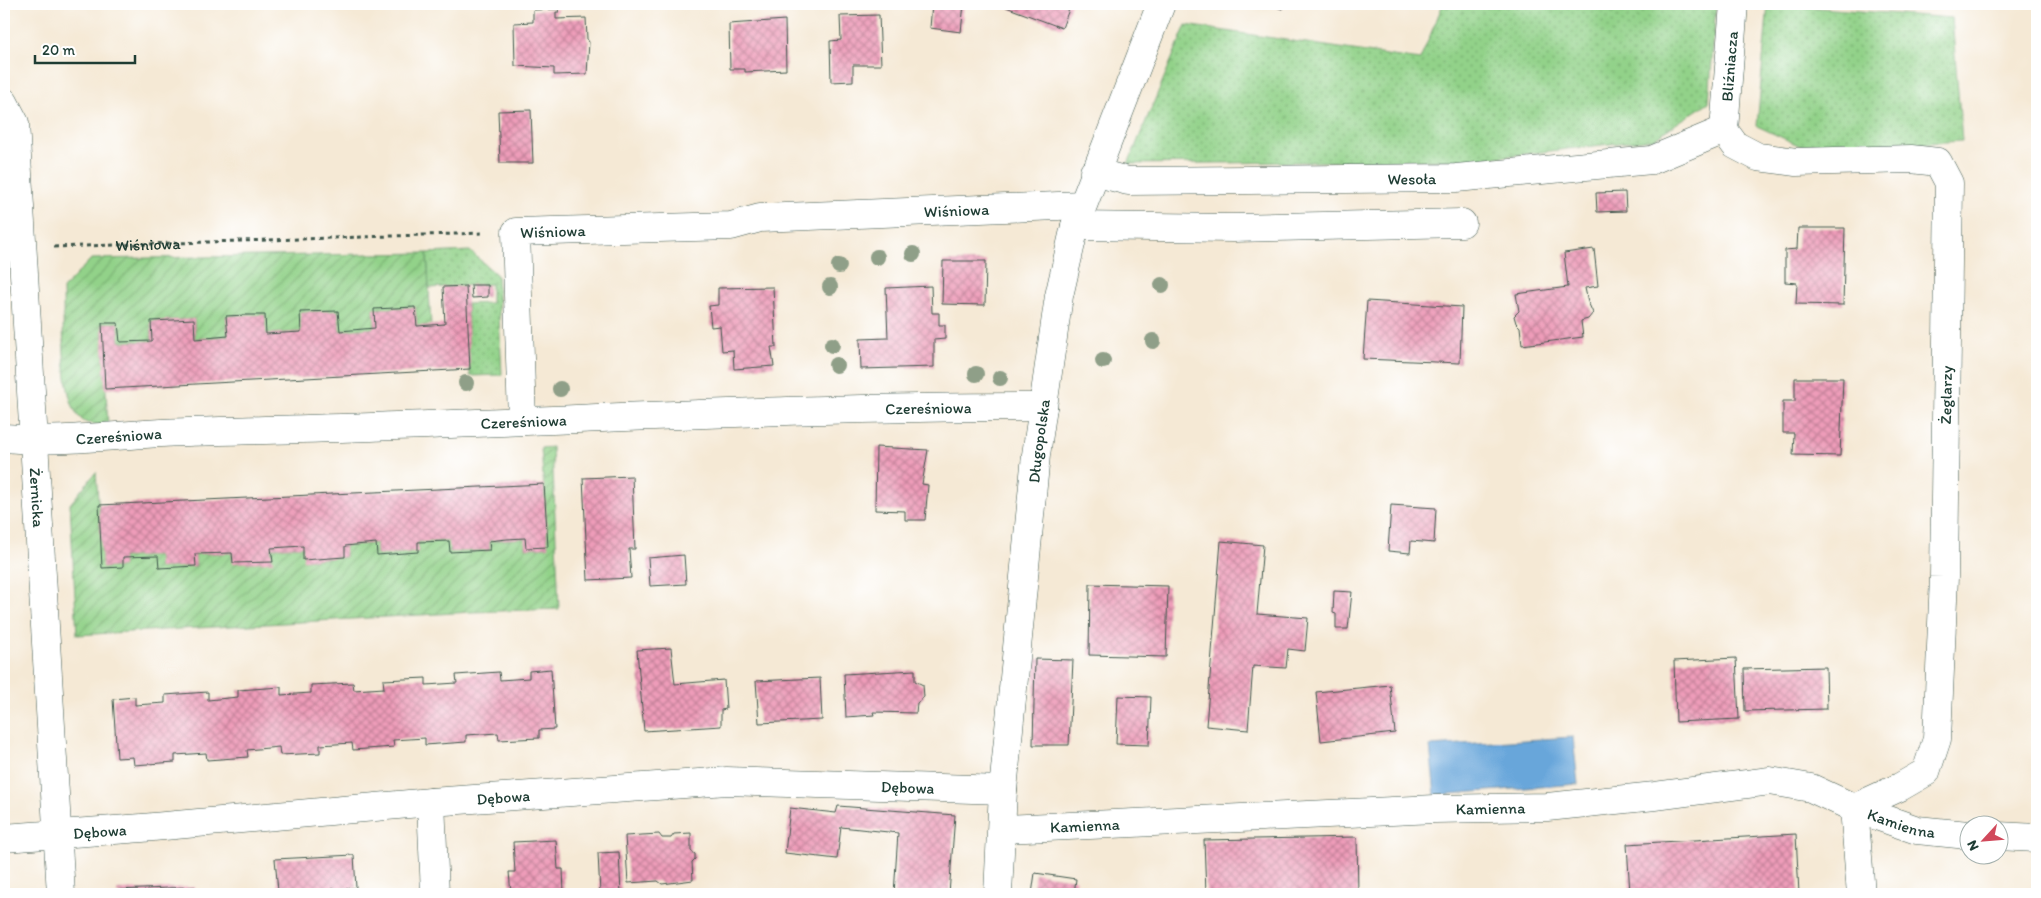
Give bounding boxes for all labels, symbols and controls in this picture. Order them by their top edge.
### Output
street label: Bliźniacza [1717,30,1741,102]
scale bar [35,32,135,64]
text: 20 m [42,41,76,59]
street label: Wesoła [1387,169,1437,188]
street label: Wiśniowa [923,199,990,221]
street label: Wiśniowa [520,221,587,241]
street label: Wiśniowa [115,233,182,255]
street label: Żeglarzy [1936,365,1956,424]
street label: Długopolska [1024,397,1054,484]
street label: Czereśniowa [885,398,972,418]
street label: Czereśniowa [480,410,567,432]
street label: Czereśniowa [75,423,163,448]
street label: Żernicka [26,467,49,529]
street label: Dębowa [881,777,935,797]
street label: Dębowa [476,785,531,808]
street label: Kamienna [1455,798,1526,818]
street label: Kamienna [1865,804,1937,841]
street label: Kamienna [1050,814,1121,836]
north arrow [1958,816,2008,866]
street label: Dębowa [72,820,127,842]
text: N [1963,838,1982,853]

